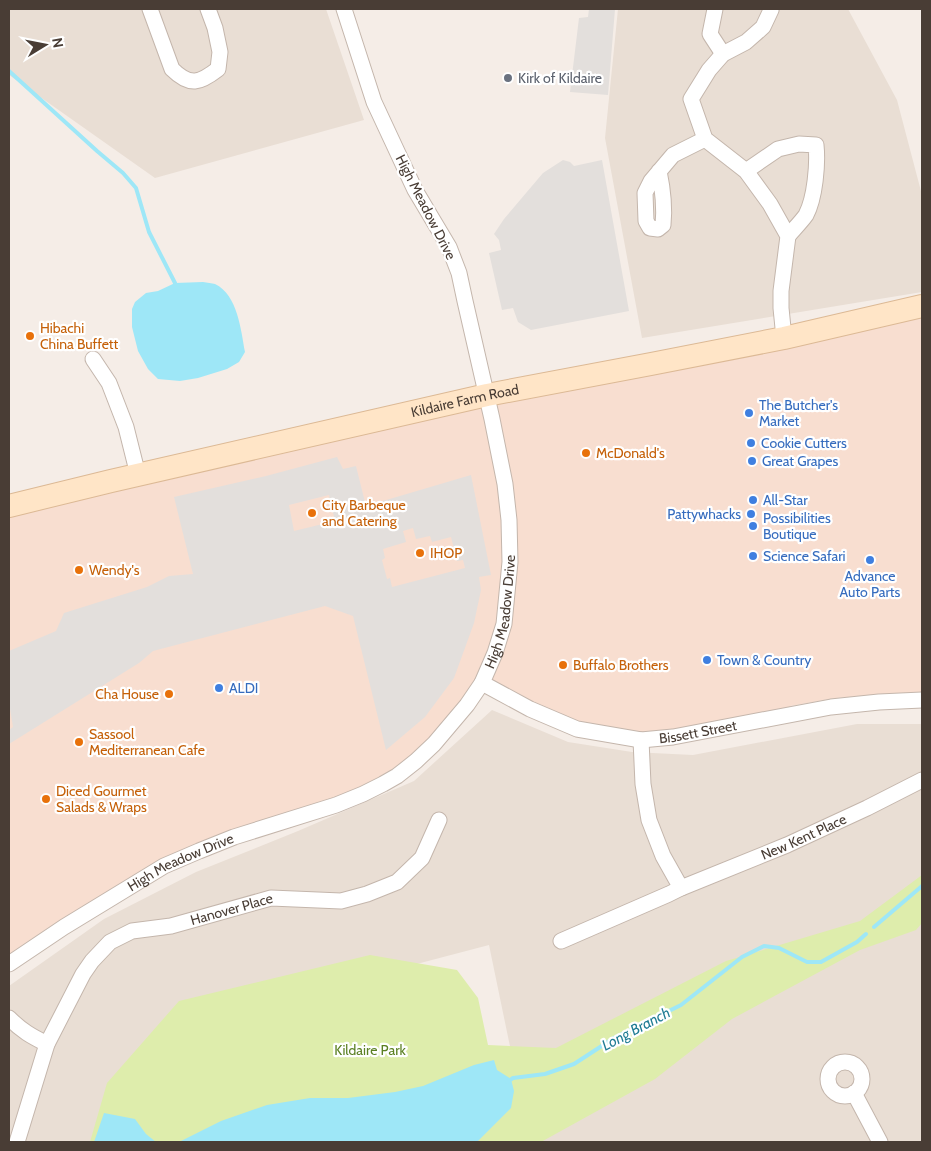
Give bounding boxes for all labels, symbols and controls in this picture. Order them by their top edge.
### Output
north arrow [20,20,70,70]
text: N [48,36,68,49]
place label: Kirk of Kildaire [518,69,602,87]
marker: Kirk of Kildaire [502,72,514,84]
street label: High Meadow Drive [392,151,460,263]
place label: Hibachi China Buffett [40,319,119,353]
marker: Hibachi China Buffett [24,330,36,342]
street label: Kildaire Farm Road [409,380,520,421]
place label: The Butcher's Market [759,396,838,430]
marker: The Butcher's Market [743,407,755,419]
place label: Cookie Cutters [761,434,847,452]
marker: Cookie Cutters [745,437,757,449]
place label: McDonald's [596,444,665,462]
marker: McDonald's [580,447,592,459]
place label: Great Grapes [762,452,839,470]
marker: Great Grapes [746,455,758,467]
place label: All-Star [763,491,808,509]
marker: All-Star [747,494,759,506]
place label: City Barbeque and Catering [322,496,406,530]
place label: Pattywhacks [667,505,741,523]
marker: City Barbeque and Catering [306,507,318,519]
marker: Pattywhacks [745,508,757,520]
place label: Possibilities Boutique [763,509,831,543]
marker: Possibilities Boutique [747,520,759,532]
place label: IHOP [430,544,462,562]
marker: IHOP [414,547,426,559]
place label: Science Safari [763,547,846,565]
marker: Science Safari [747,550,759,562]
marker: Advance Auto Parts [864,554,876,566]
street label: High Meadow Drive [480,555,519,671]
place label: Wendy's [89,561,140,579]
marker: Wendy's [73,564,85,576]
place label: Advance Auto Parts [840,567,901,601]
place label: Town & Country [717,651,811,669]
marker: Town & Country [701,654,713,666]
place label: Buffalo Brothers [573,656,669,674]
marker: Buffalo Brothers [557,659,569,671]
place label: ALDI [229,679,258,697]
marker: ALDI [213,682,225,694]
place label: Cha House [95,685,159,703]
marker: Cha House [163,688,175,700]
street label: Bissett Street [658,716,738,747]
place label: Sassool Mediterranean Cafe [89,725,205,759]
marker: Sassool Mediterranean Cafe [73,736,85,748]
place label: Diced Gourmet Salads & Wraps [56,782,147,816]
marker: Diced Gourmet Salads & Wraps [40,793,52,805]
street label: New Kent Place [758,810,849,864]
street label: High Meadow Drive [124,829,236,895]
street label: Hanover Place [188,889,275,929]
water label: Long Branch [599,1004,673,1054]
park label: Kildaire Park [334,1041,407,1059]

